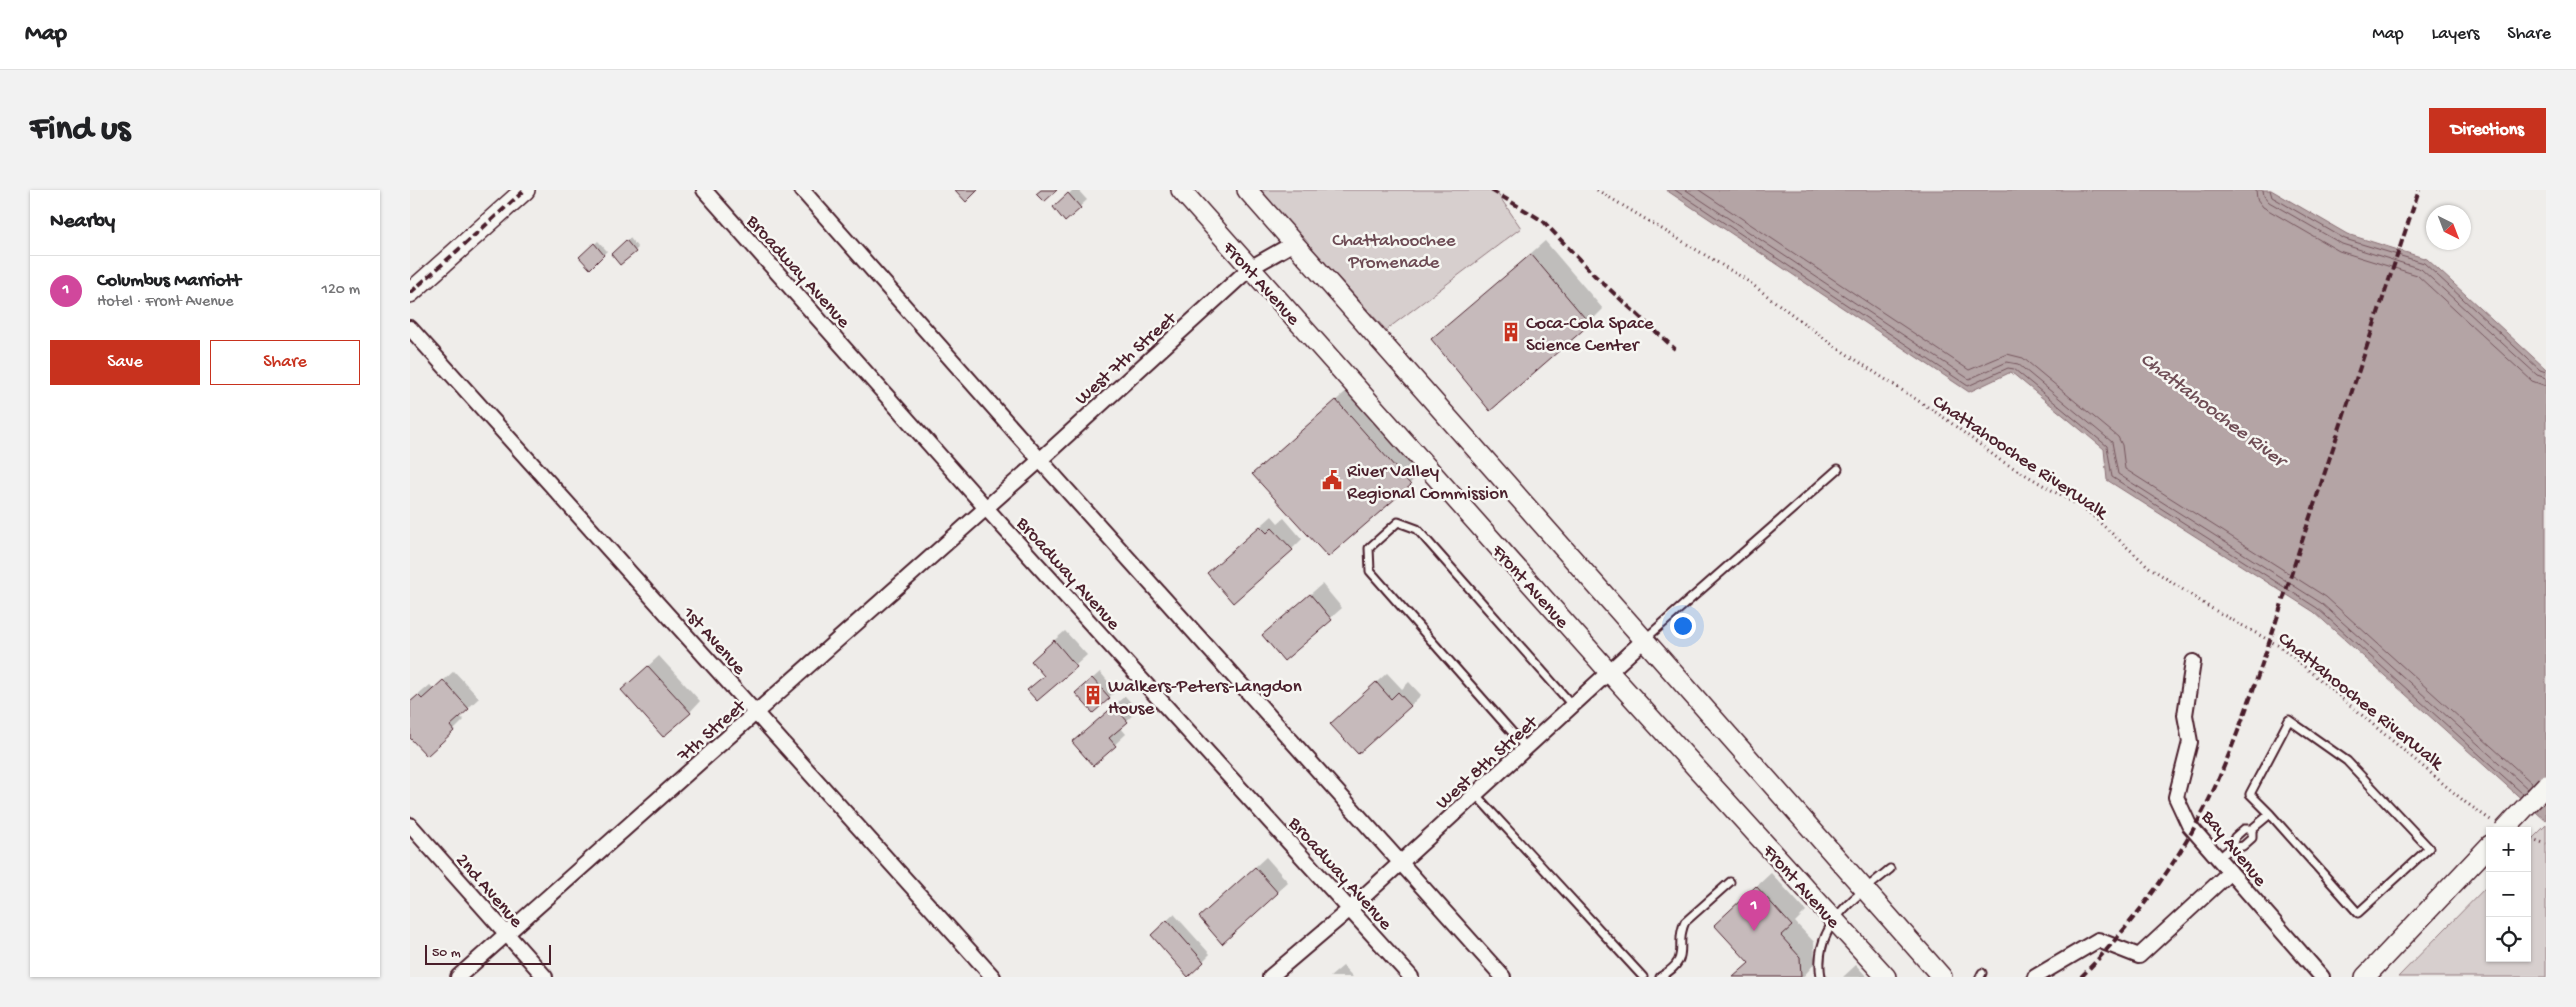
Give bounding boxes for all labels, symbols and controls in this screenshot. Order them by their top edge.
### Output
text: Map [25,20,67,49]
text: Map [2372,24,2404,45]
text: Layers [2432,24,2479,45]
text: Share [2507,24,2551,45]
button: Directions [2429,108,2546,153]
text: Find us [30,110,130,151]
north arrow [2426,205,2471,250]
text: Nearby [50,210,115,235]
street label: Broadway Avenue [740,210,854,334]
park label: Chattahoochee Promenade [1332,230,1456,275]
street label: Front Avenue [1216,237,1304,331]
text: Columbus Marriott [97,270,241,293]
text: 1 [63,281,69,300]
text: 120 m [321,281,360,300]
text: Hotel · Front Avenue [97,293,234,312]
street label: West 7th Street [1071,307,1183,411]
place label: Coca-Cola Space Science Center [1526,313,1654,358]
building icon: Coca-Cola Space Science Center [1500,321,1522,343]
button: Save [50,340,200,385]
button: Share [210,340,360,385]
water label: Chattahoochee River [2135,349,2292,475]
street label: Chattahoochee RiverWalk [1927,391,2112,526]
place label: River Valley Regional Commission [1347,461,1508,506]
public building icon: River Valley Regional Commission [1321,469,1343,491]
street label: Broadway Avenue [1010,512,1124,636]
street label: Front Avenue [1485,540,1573,634]
street label: 1st Avenue [676,602,750,680]
your location [1670,613,1696,639]
street label: Chattahoochee RiverWalk [2272,628,2448,776]
place label: Walkers-Peters-Langdon House [1108,676,1302,721]
building icon: Walkers-Peters-Langdon House [1082,684,1104,706]
street label: 7th Street [673,694,753,768]
street label: West 8th Street [1432,710,1545,815]
street label: Bay Avenue [2195,806,2271,892]
street label: Broadway Avenue [1282,812,1396,936]
map controls [2486,827,2531,962]
button: + [2486,827,2531,872]
street label: Front Avenue [1756,840,1844,934]
street label: 2nd Avenue [450,849,527,933]
button: − [2486,872,2531,917]
pin: 1 [1738,890,1770,931]
button: locate [2486,917,2531,962]
scale bar [425,942,551,965]
text: 50 m [432,945,461,962]

